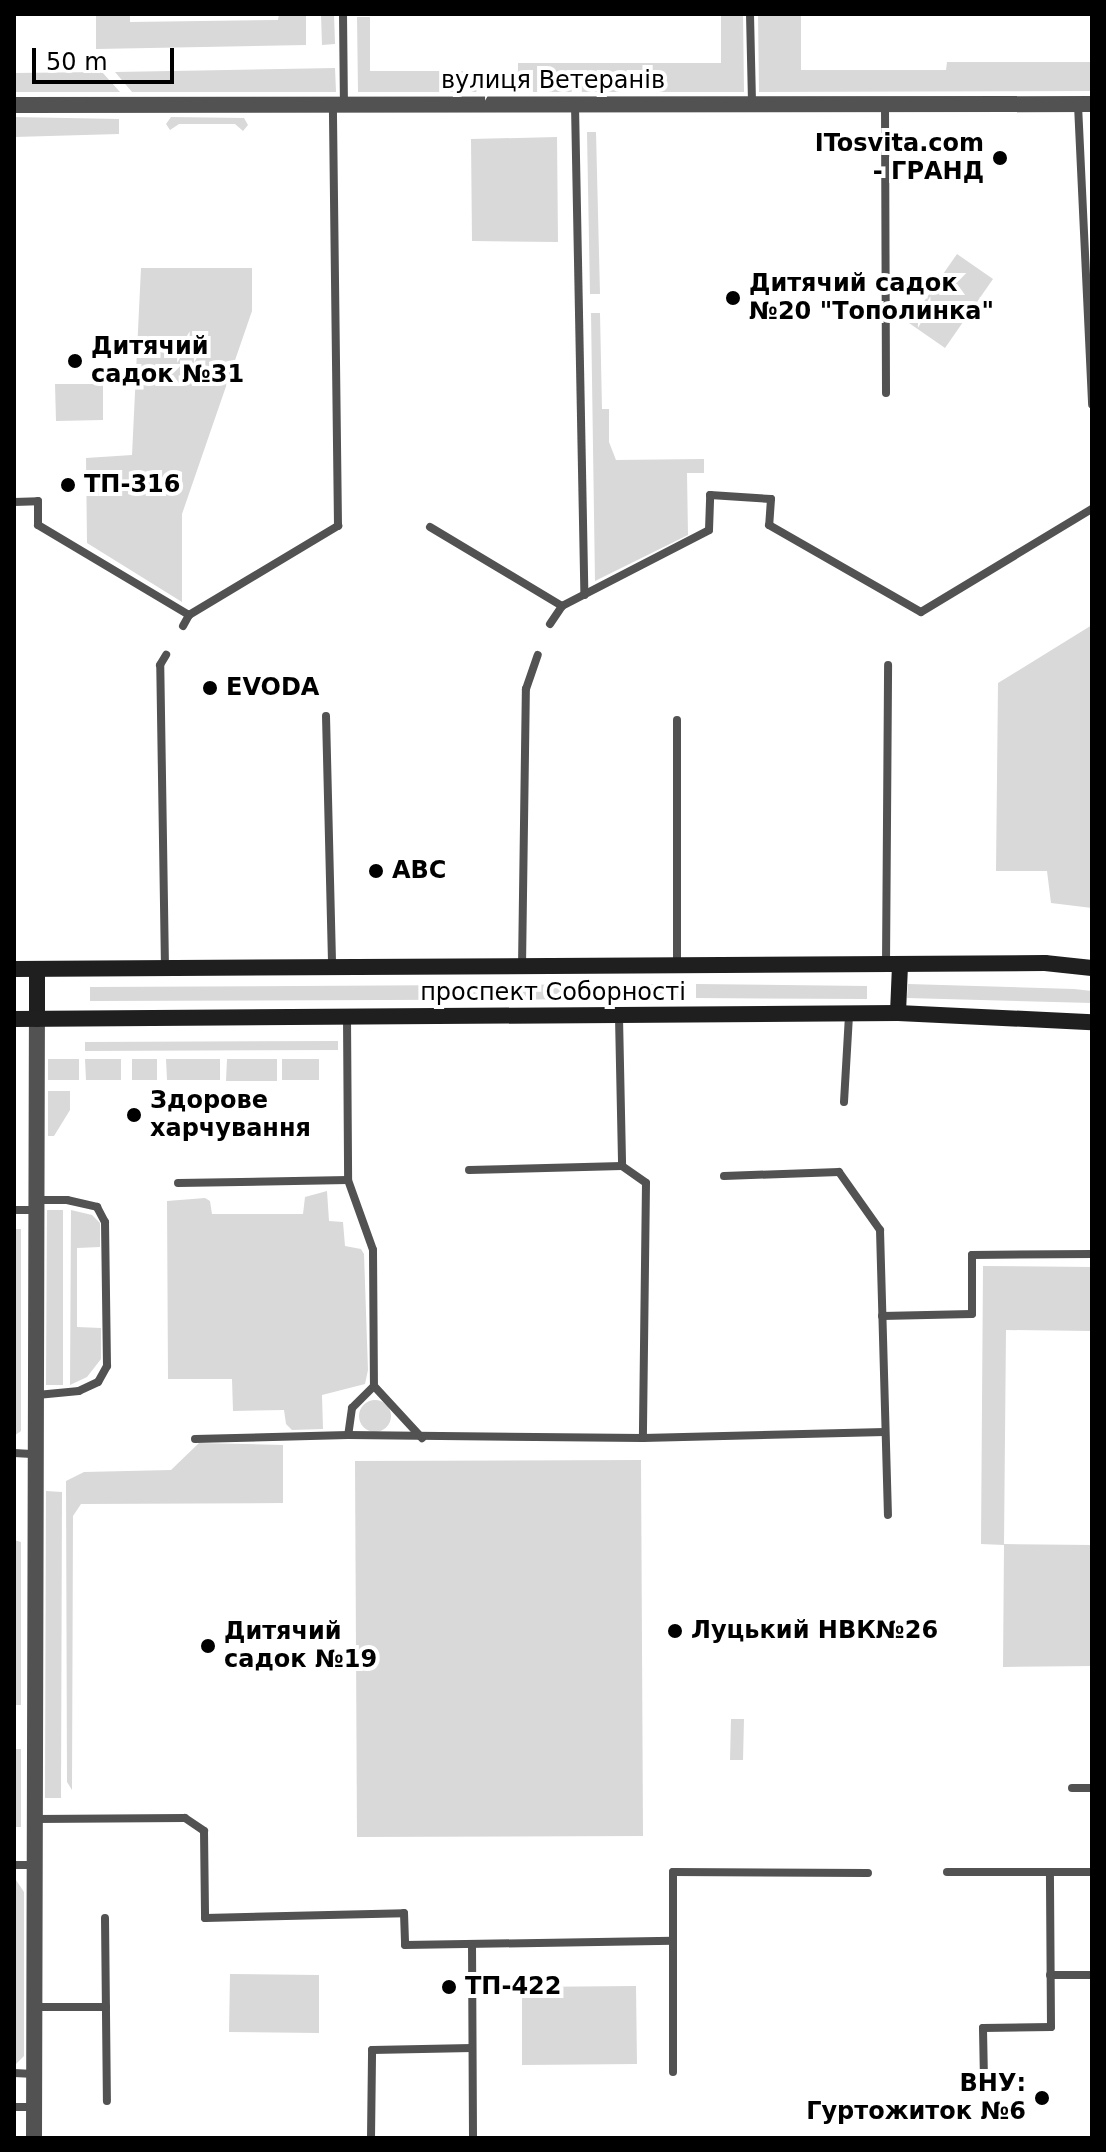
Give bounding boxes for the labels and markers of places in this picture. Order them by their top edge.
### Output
place label: ITosvita.com - ГРАНД [815,130,984,186]
marker: ITosvita.com - ГРАНД [991,149,1009,167]
place label: Дитячий садок №20 "Тополинка" [749,270,994,326]
marker: Дитячий садок №20 "Тополинка" [724,289,742,307]
place label: Дитячий садок №31 [91,333,244,389]
marker: Дитячий садок №31 [66,352,84,370]
place label: ТП-316 [84,471,181,499]
marker: ТП-316 [59,476,77,494]
place label: EVODA [226,674,319,702]
marker: EVODA [201,679,219,697]
place label: АВС [392,857,446,885]
marker: АВС [367,862,385,880]
place label: Здорове харчування [150,1087,311,1143]
marker: Здорове харчування [125,1106,143,1124]
place label: Луцький НВК№26 [691,1617,938,1645]
place label: Дитячий садок №19 [224,1618,377,1674]
marker: Луцький НВК№26 [666,1622,684,1640]
marker: Дитячий садок №19 [199,1637,217,1655]
place label: ТП-422 [465,1973,562,2001]
marker: ТП-422 [440,1978,458,1996]
place label: ВНУ: Гуртожиток №6 [806,2070,1026,2126]
marker: ВНУ: Гуртожиток №6 [1033,2089,1051,2107]

